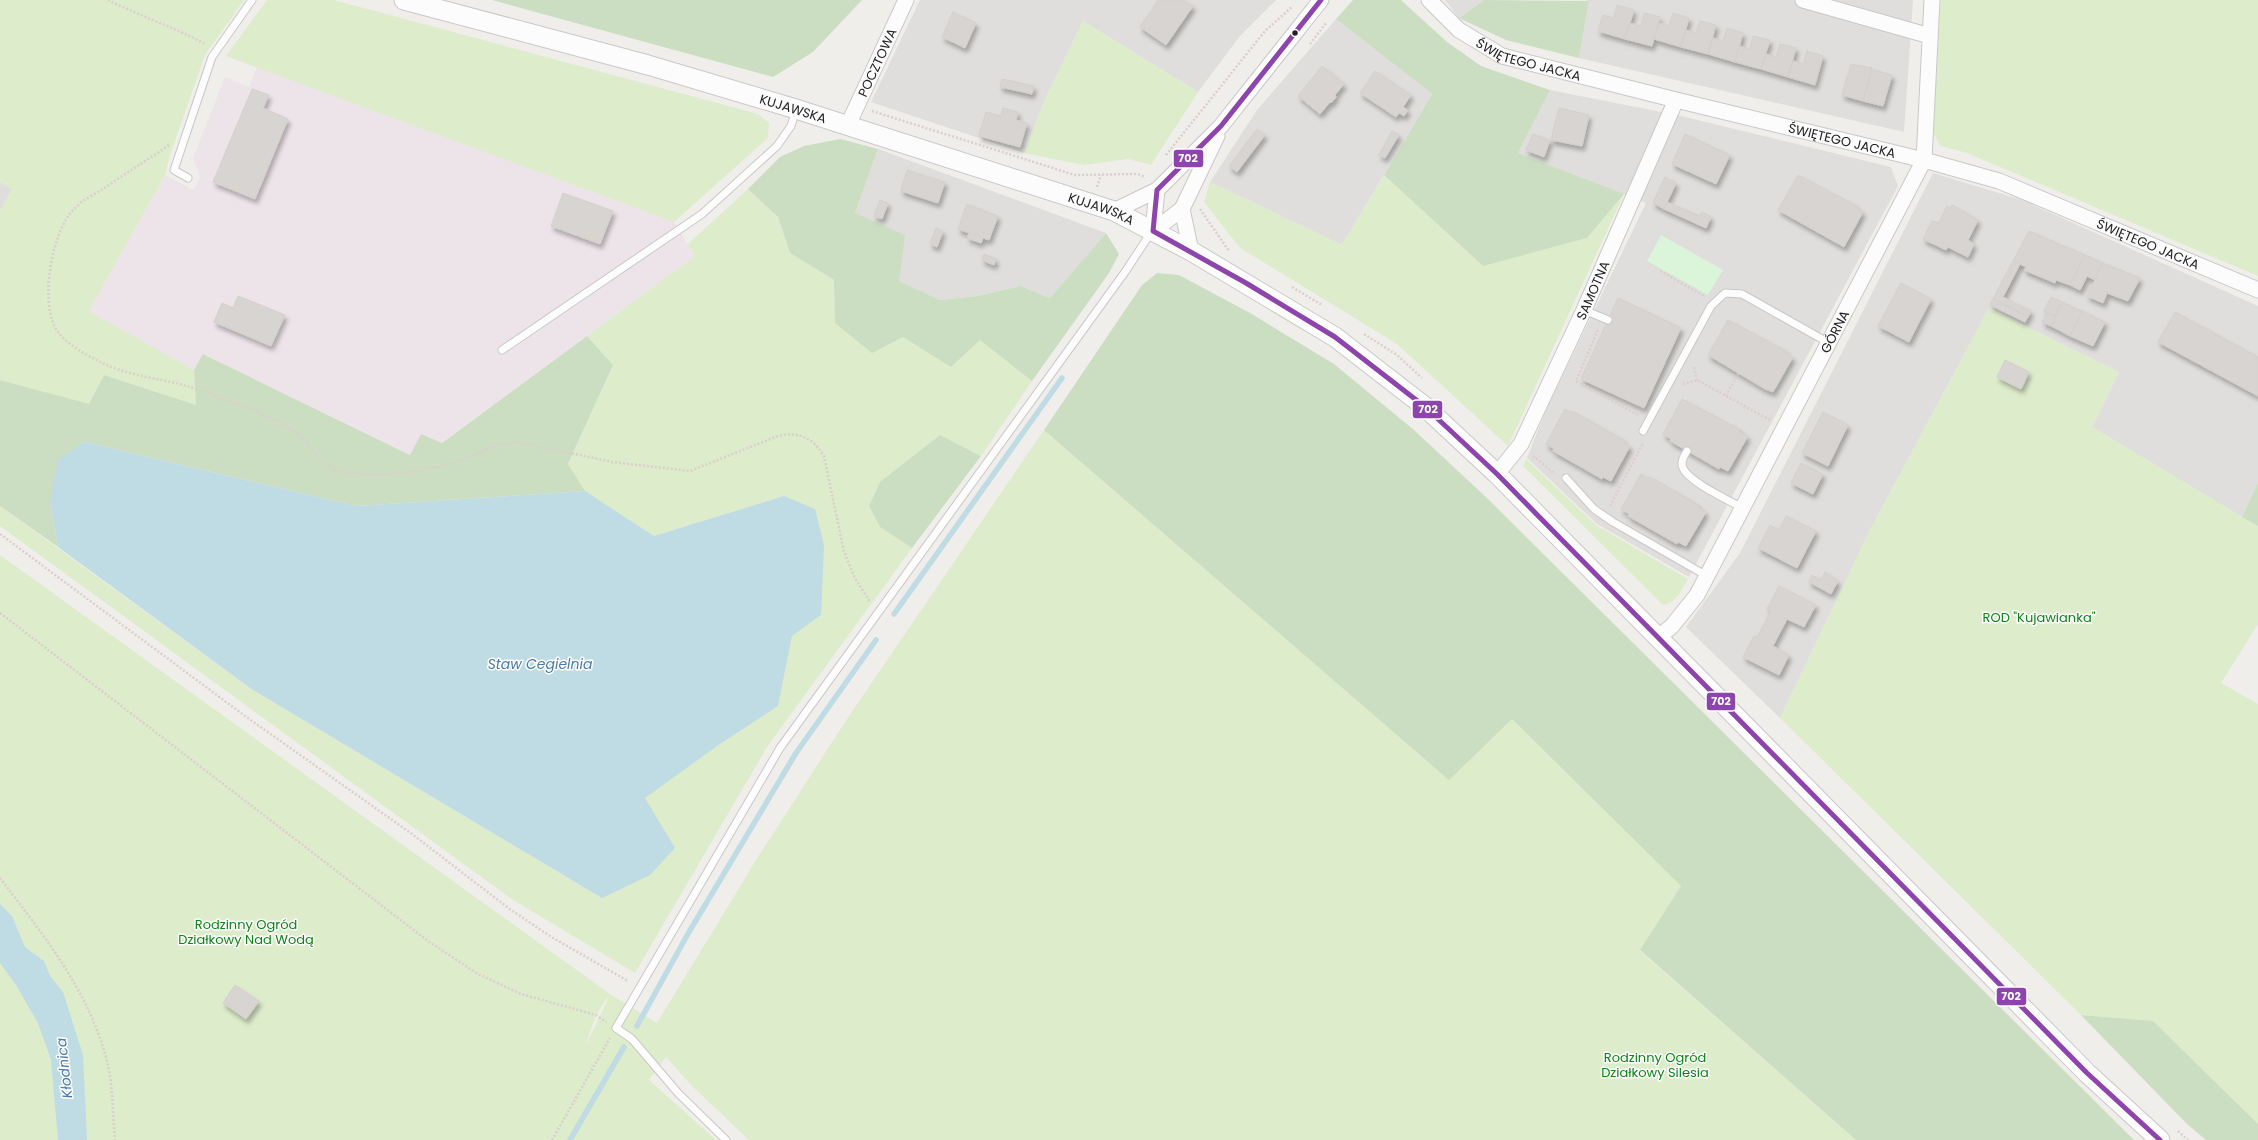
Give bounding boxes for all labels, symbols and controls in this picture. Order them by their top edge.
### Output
street label: POCZTOWA [853,25,901,100]
unlabelled marker [1290,28,1300,38]
street label: ŚWIĘTEGO JACKA [1473,33,1583,85]
street label: KUJAWSKA [757,89,829,128]
street label: ŚWIĘTEGO JACKA [1786,118,1898,162]
line badge: 702 [1173,149,1204,168]
text: 702 [1178,150,1198,166]
street label: KUJAWSKA [1066,187,1138,230]
street label: ŚWIĘTEGO JACKA [2094,214,2203,274]
street label: SAMOTNA [1571,258,1614,323]
street label: GÓRNA [1815,307,1854,356]
line badge: 702 [1412,400,1443,419]
text: 702 [1418,401,1438,417]
park label: ROD "Kujawianka" [1983,608,2096,627]
water label: Staw Cegielnia [488,654,593,674]
line badge: 702 [1706,692,1736,711]
text: 702 [1711,693,1731,709]
park label: Rodzinny Ogród Działkowy Nad Wodą [178,915,314,949]
line badge: 702 [1996,987,2027,1006]
text: 702 [2001,988,2021,1004]
water label: Kłodnica [51,1036,77,1099]
park label: Rodzinny Ogród Działkowy Silesia [1601,1048,1709,1082]

